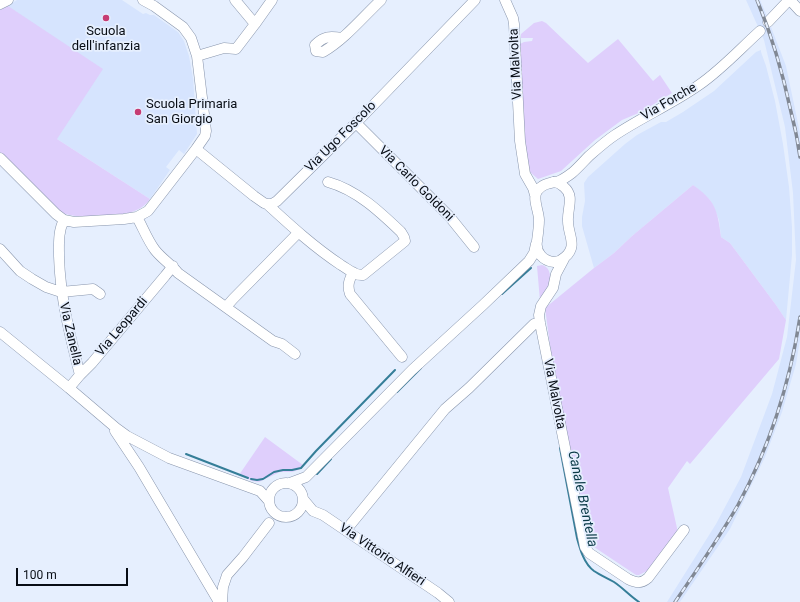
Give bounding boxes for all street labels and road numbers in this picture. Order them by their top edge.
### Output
street label: Via Malvolta [506,28,526,100]
street label: Via Forche [639,80,699,124]
street label: Via Ugo Foscolo [302,98,380,176]
street label: Via Carlo Goldoni [375,143,457,225]
street label: Via Leopardi [93,294,151,360]
street label: Via Zanella [55,301,85,367]
street label: Via Malvolta [540,357,568,431]
street label: Via Vittorio Alfieri [336,520,428,590]

